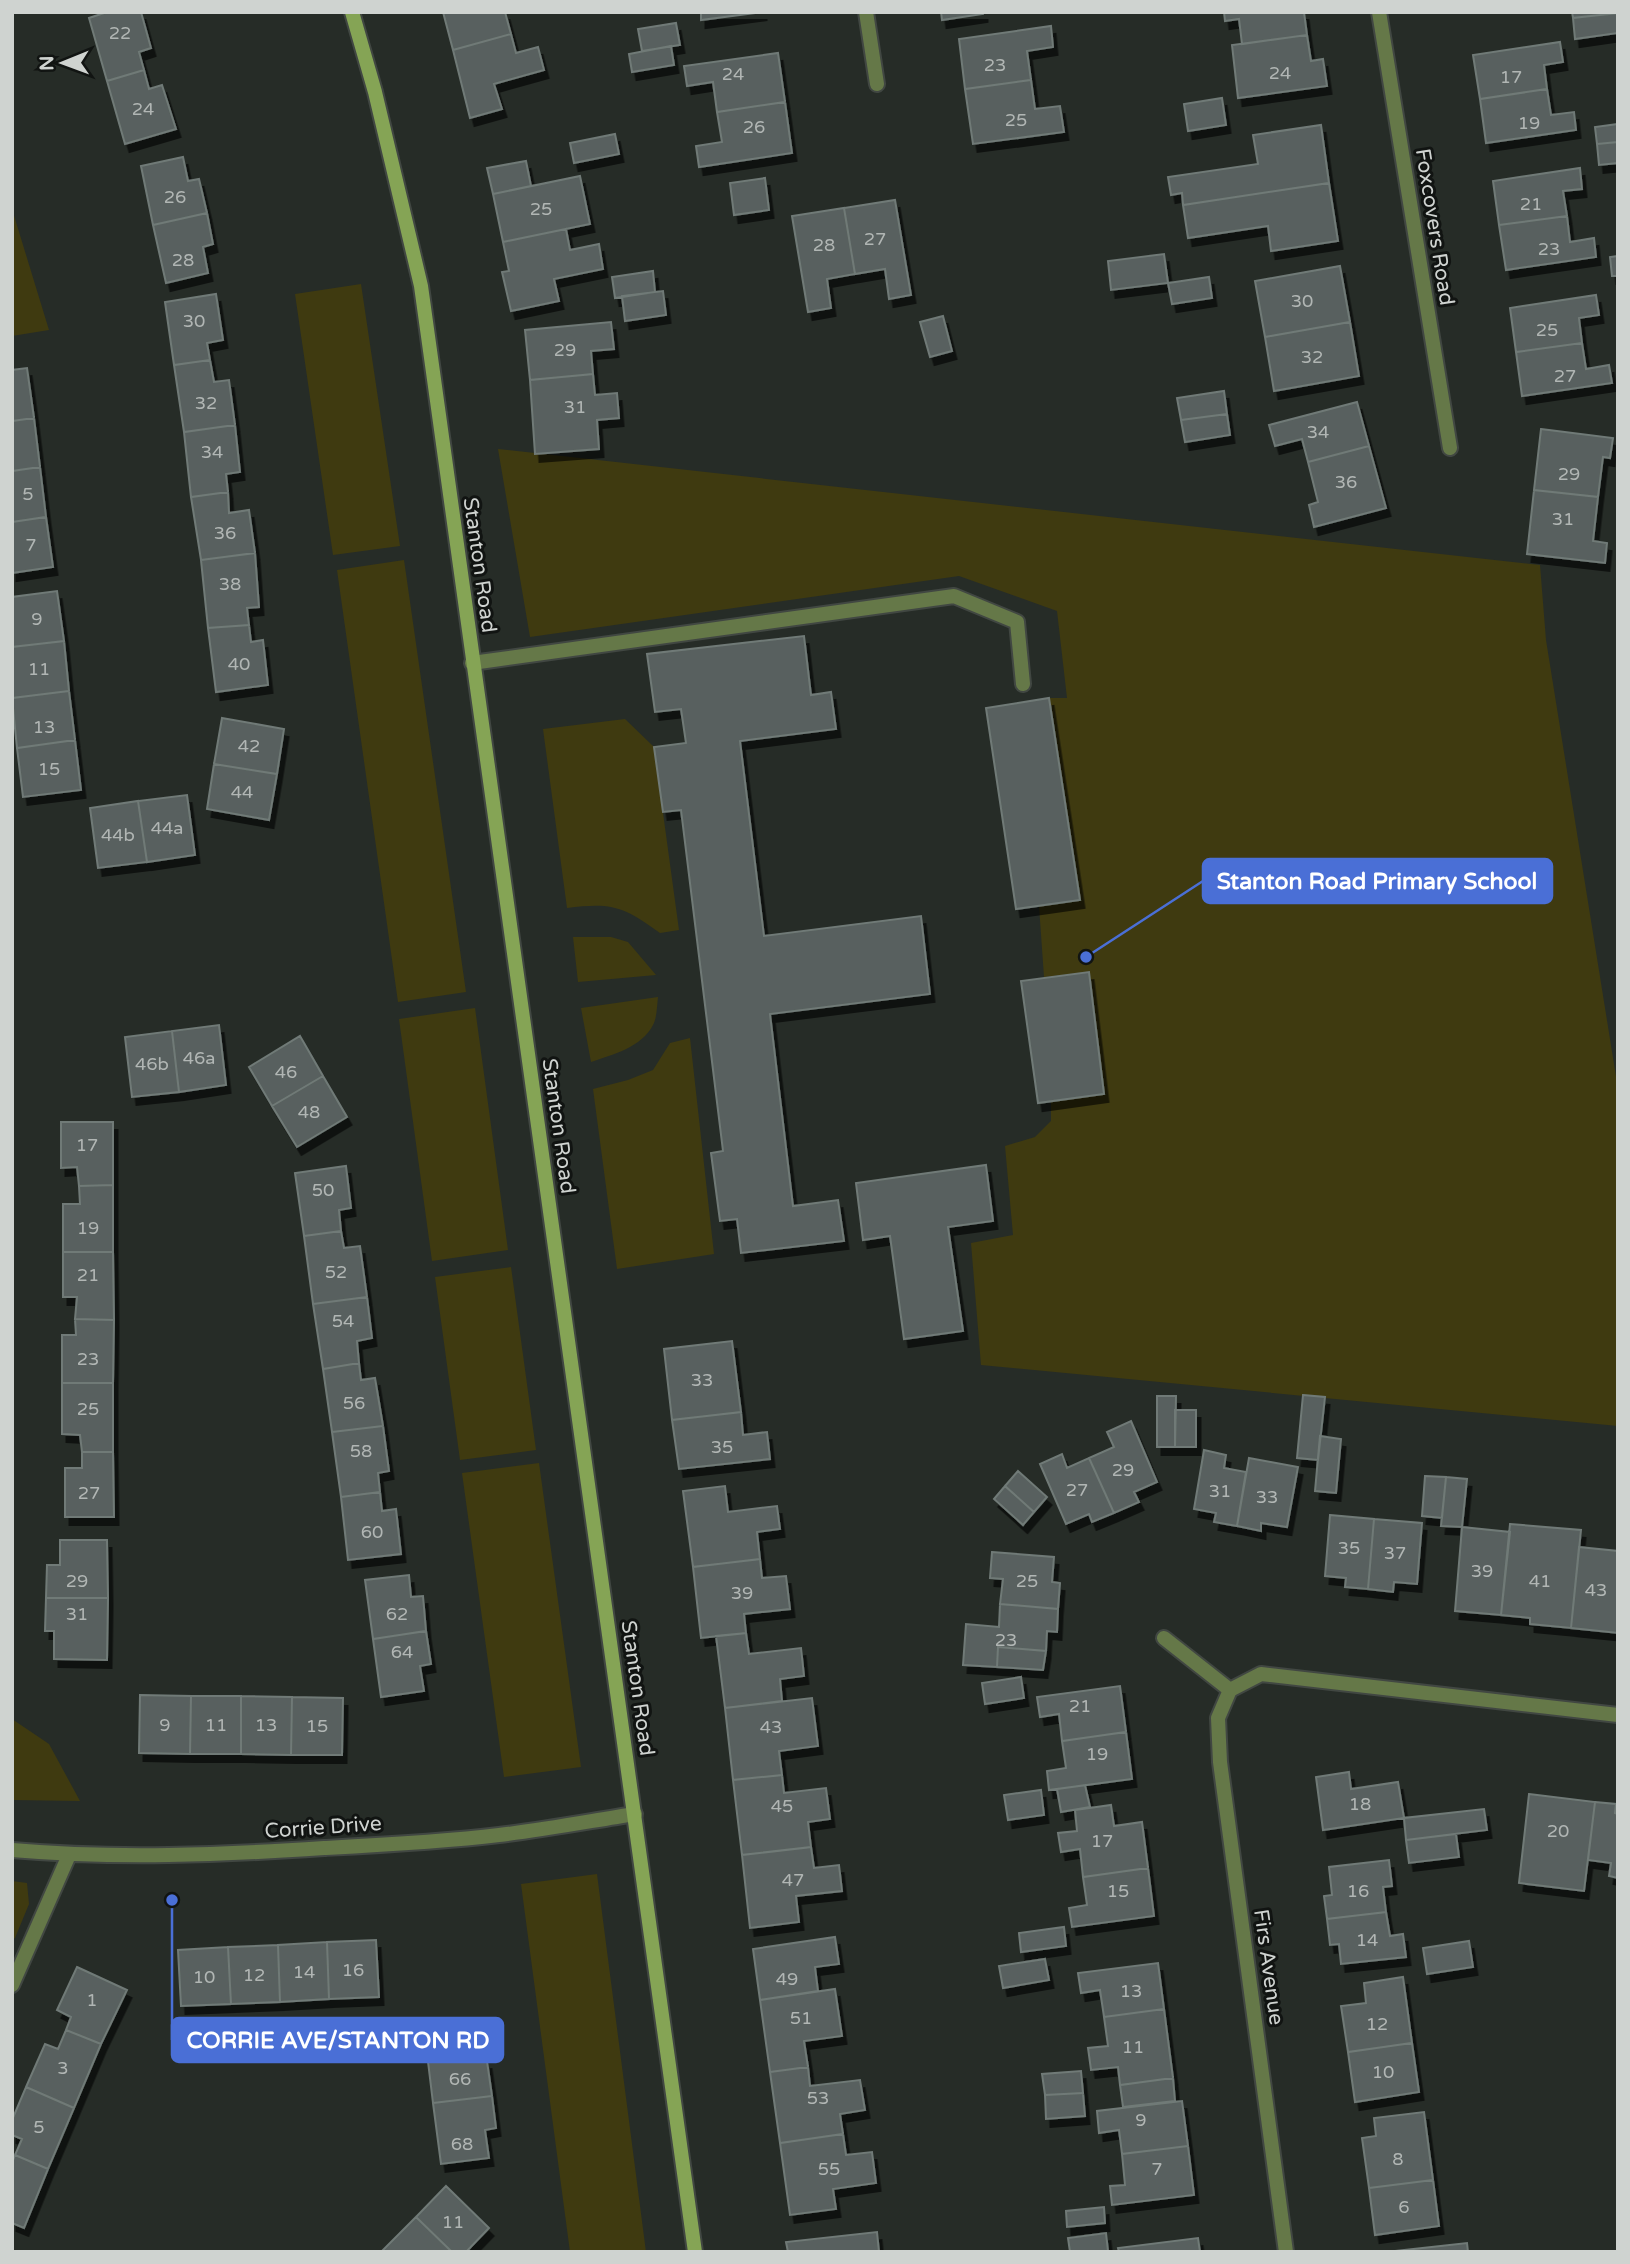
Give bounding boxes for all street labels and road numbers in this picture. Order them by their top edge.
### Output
street label: Foxcovers Road [1410,147,1459,307]
street label: Stanton Road [458,496,501,634]
street label: Stanton Road [537,1057,580,1195]
street label: Stanton Road [616,1619,659,1757]
street label: Corrie Drive [264,1811,383,1844]
street label: Firs Avenue [1248,1908,1289,2027]

